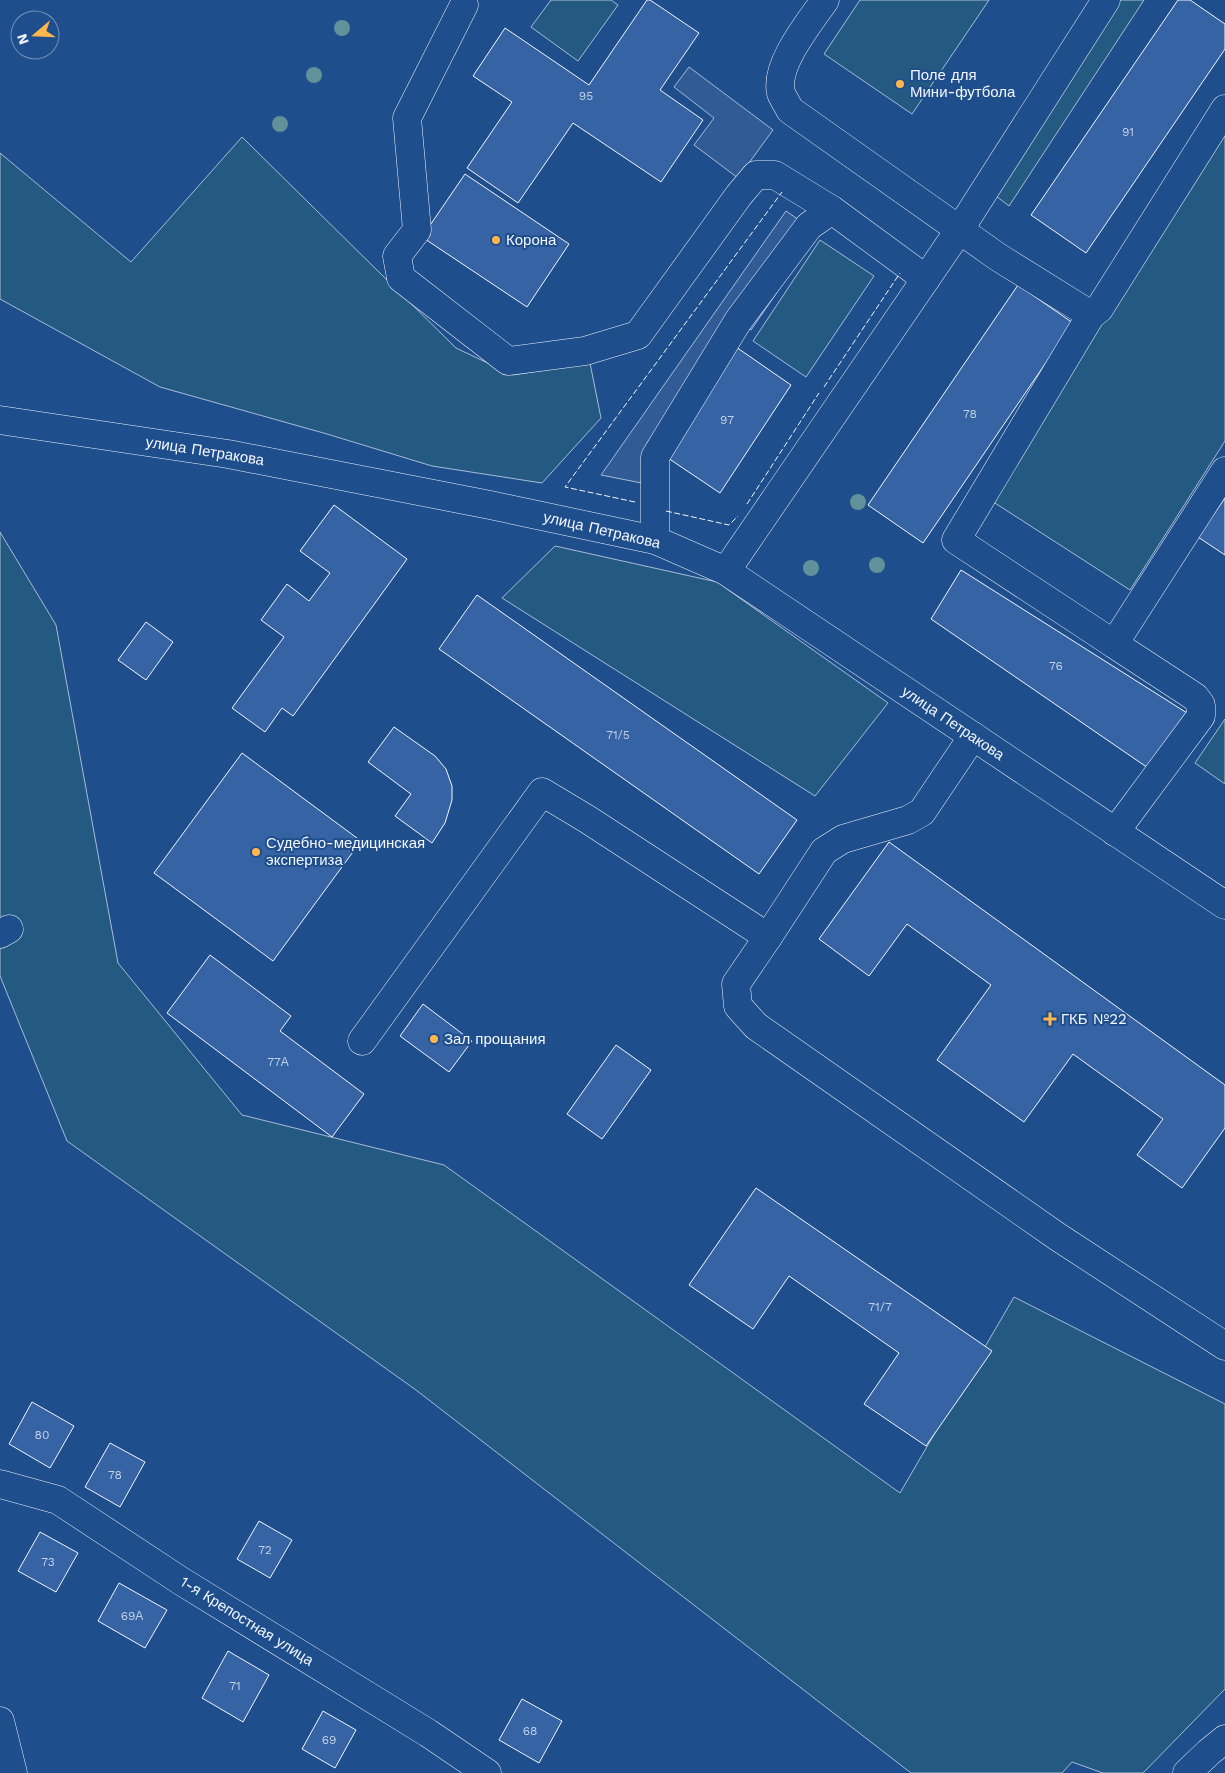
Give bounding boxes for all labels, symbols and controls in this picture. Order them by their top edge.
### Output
north arrow [10,10,60,60]
text: N [13,32,32,47]
place label: Поле для Мини-футбола [910,66,1016,101]
marker: Поле для Мини-футбола [894,78,906,90]
house number: 95 [579,89,593,103]
house number: 91 [1122,125,1134,139]
place label: Корона [506,231,557,249]
marker: Корона [490,234,502,246]
house number: 78 [963,407,977,421]
house number: 97 [720,413,734,427]
street label: улица Петракова [144,433,266,469]
street label: улица Петракова [542,508,663,552]
house number: 76 [1049,659,1063,673]
street label: улица Петракова [898,682,1008,764]
house number: 71/5 [606,728,630,742]
place label: Судебно-медицинская экспертиза [266,834,425,869]
marker: Судебно-медицинская экспертиза [250,846,262,858]
place label: ГКБ №22 [1061,1010,1127,1028]
marker: ГКБ №22 [1043,1012,1057,1026]
place label: Зал прощания [444,1030,546,1048]
marker: Зал прощания [428,1033,440,1045]
house number: 77А [267,1055,289,1069]
house number: 71/7 [868,1300,892,1314]
house number: 80 [35,1428,49,1442]
house number: 78 [108,1468,122,1482]
house number: 72 [258,1543,272,1557]
house number: 73 [41,1555,55,1569]
street label: 1-я Крепостная улица [177,1573,318,1670]
house number: 69А [121,1609,143,1623]
house number: 71 [229,1679,241,1693]
house number: 68 [523,1724,537,1738]
house number: 69 [322,1733,336,1747]

